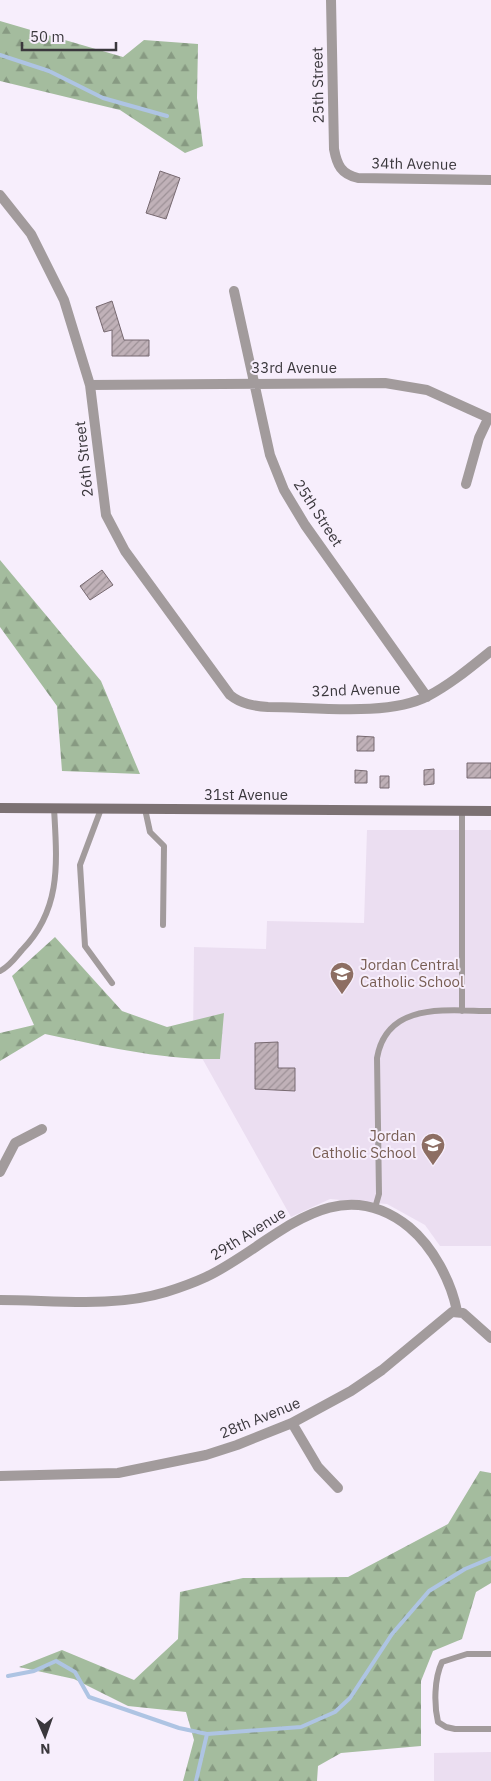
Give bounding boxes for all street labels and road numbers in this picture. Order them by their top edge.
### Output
street label: 25th Street [307,47,328,123]
street label: 34th Avenue [371,153,457,174]
street label: 33rd Avenue [251,358,337,377]
street label: 26th Street [70,420,97,498]
street label: 25th Street [290,475,347,550]
street label: 32nd Avenue [311,678,401,701]
street label: 31st Avenue [204,785,288,804]
street label: 29th Avenue [206,1203,289,1264]
street label: 28th Avenue [217,1393,303,1442]

